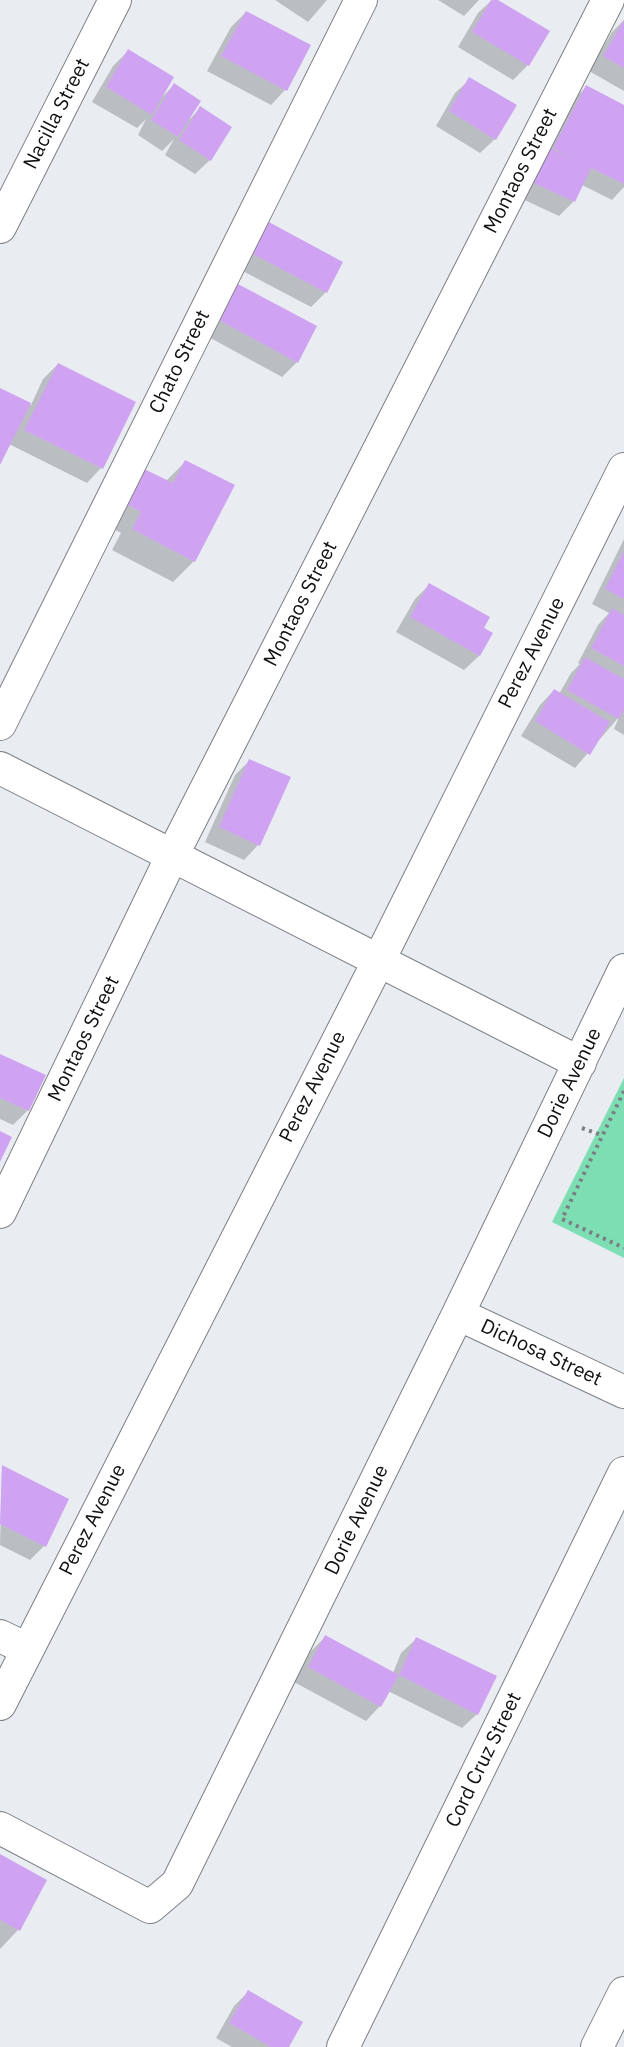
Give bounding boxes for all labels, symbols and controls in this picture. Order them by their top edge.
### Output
street label: Nacilla Street [19,55,95,173]
street label: Montaos Street [479,105,563,237]
street label: Chato Street [145,306,215,418]
street label: Montaos Street [259,538,343,670]
street label: Perez Avenue [494,593,570,713]
street label: Montaos Street [43,972,125,1106]
street label: Dorie Avenue [533,1024,607,1142]
street label: Perez Avenue [275,1027,351,1147]
street label: Dichosa Street [477,1314,605,1392]
street label: Perez Avenue [55,1460,131,1580]
street label: Dorie Avenue [320,1461,394,1579]
street label: Cord Cruz Street [441,1689,527,1831]

